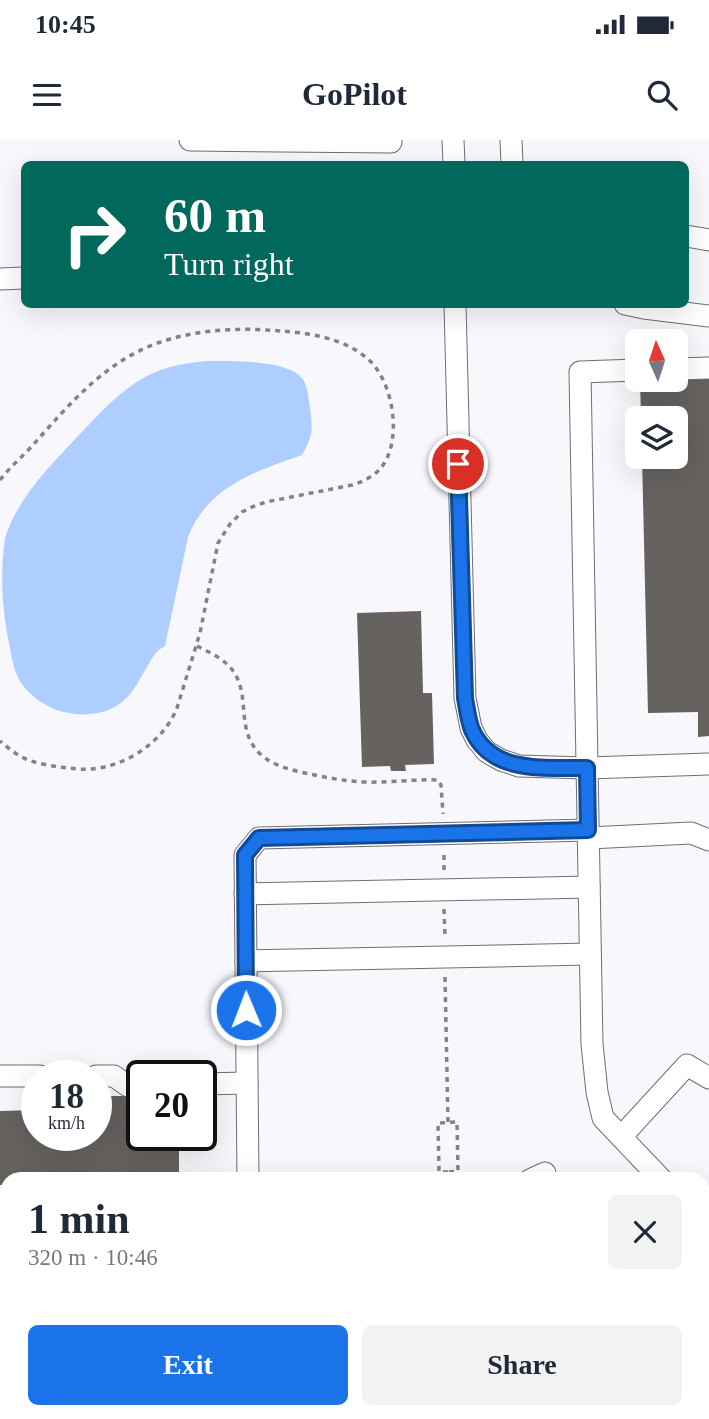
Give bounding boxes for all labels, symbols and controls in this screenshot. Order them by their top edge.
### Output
text: 10:45 [35,10,96,39]
icon: menu [28,76,66,114]
text: GoPilot [302,76,407,112]
icon: search [643,76,681,114]
text: 60 m [164,188,266,243]
icon: right [49,189,140,280]
text: Turn right [164,246,294,282]
north arrow [625,329,688,392]
map controls [625,329,688,469]
button: layers [625,406,688,469]
pin [428,434,488,494]
icon: arrive [439,445,477,483]
position arrow [209,973,283,1047]
speed limit sign: 20 [126,1060,217,1151]
text: 18 [49,1077,84,1116]
text: km/h [48,1113,85,1133]
button: close [608,1195,682,1269]
text: 1 min [28,1196,130,1242]
text: 320 m · 10:46 [28,1245,158,1270]
button: Exit [28,1325,348,1405]
button: Share [362,1325,682,1405]

